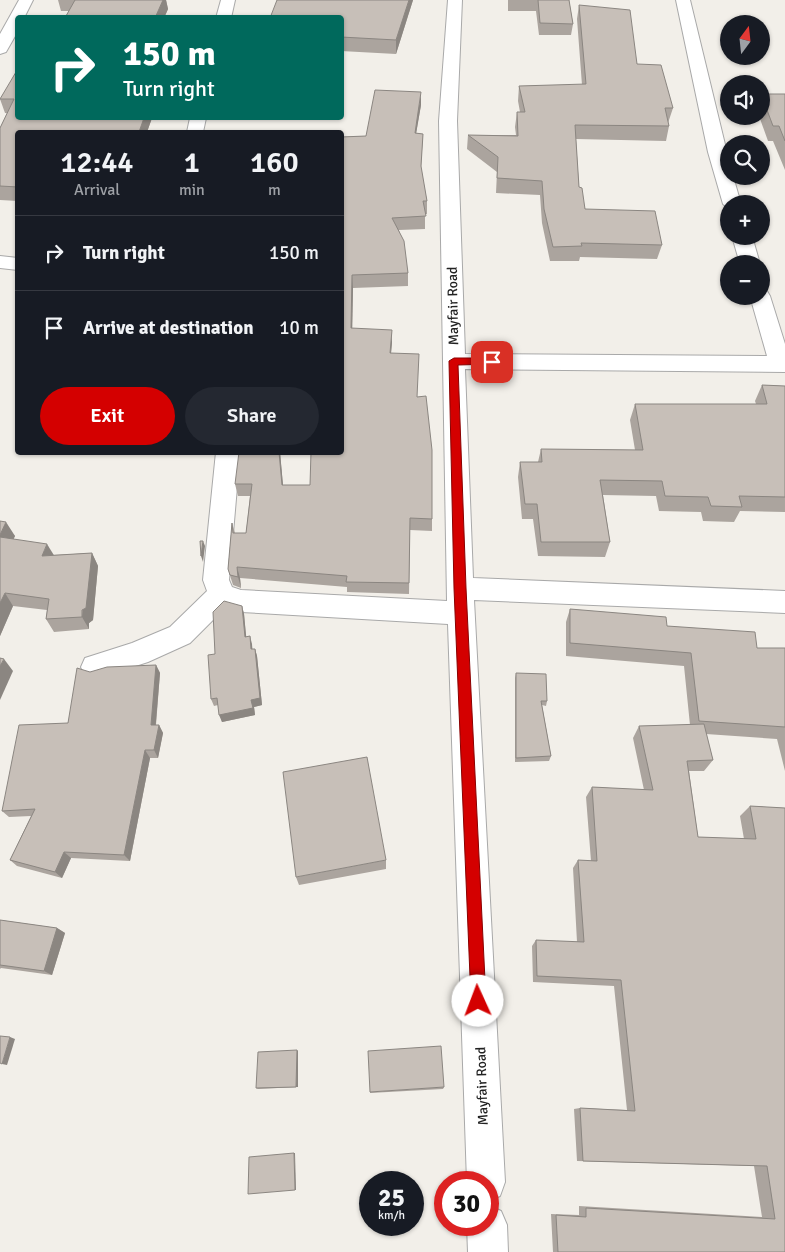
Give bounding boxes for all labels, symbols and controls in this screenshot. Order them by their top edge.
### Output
north arrow [720,15,770,65]
map controls [720,15,770,305]
text: 150 m [123,32,216,75]
icon: right [40,35,105,100]
text: Turn right [123,75,215,102]
button: sound [720,75,770,125]
button: search [720,135,770,185]
text: 12:44 [60,144,134,181]
text: 1 [184,144,200,181]
text: 160 [250,144,299,181]
text: Arrival [74,180,120,200]
text: min [179,180,205,200]
text: m [268,180,281,200]
button: + [720,195,770,245]
icon: right [40,239,68,267]
text: Turn right [83,241,165,265]
text: 150 m [269,241,319,265]
button: − [720,255,770,305]
street label: Mayfair Road [444,266,462,346]
icon: arrive [40,314,68,342]
text: Arrive at destination [83,316,254,340]
text: 10 m [279,316,319,340]
pin [471,341,513,383]
icon: arrive [478,348,506,376]
button: Exit [40,387,175,445]
button: Share [185,387,319,445]
position arrow [451,974,503,1026]
street label: Mayfair Road [472,1046,492,1126]
speed limit sign: 30 [434,1171,499,1236]
text: 25 [378,1182,405,1213]
text: km/h [378,1208,405,1223]

